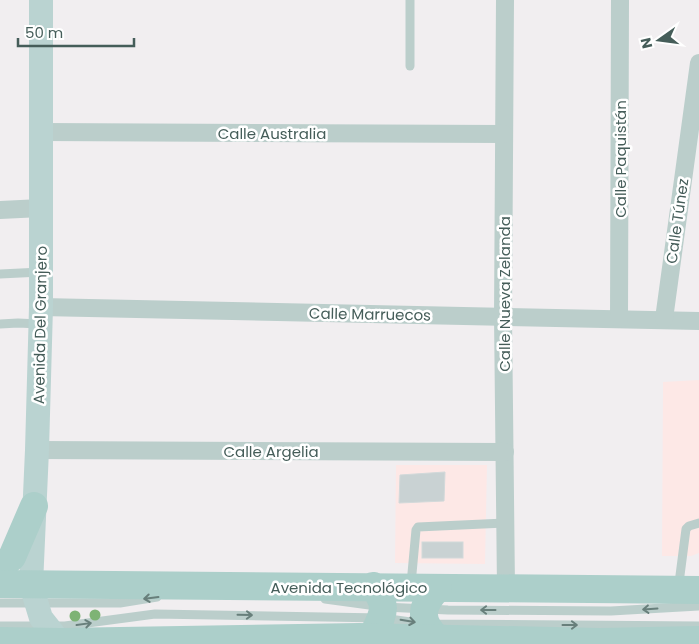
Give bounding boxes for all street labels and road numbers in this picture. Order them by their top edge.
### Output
street label: Calle Paquistán [610,100,631,218]
street label: Calle Australia [218,123,326,144]
street label: Calle Túnez [661,177,693,265]
street label: Calle Nueva Zelanda [494,216,515,372]
street label: Avenida Del Granjero [28,246,52,404]
street label: Calle Marruecos [309,302,431,326]
street label: Calle Argelia [223,441,319,462]
street label: Avenida Tecnológico [271,577,427,598]

